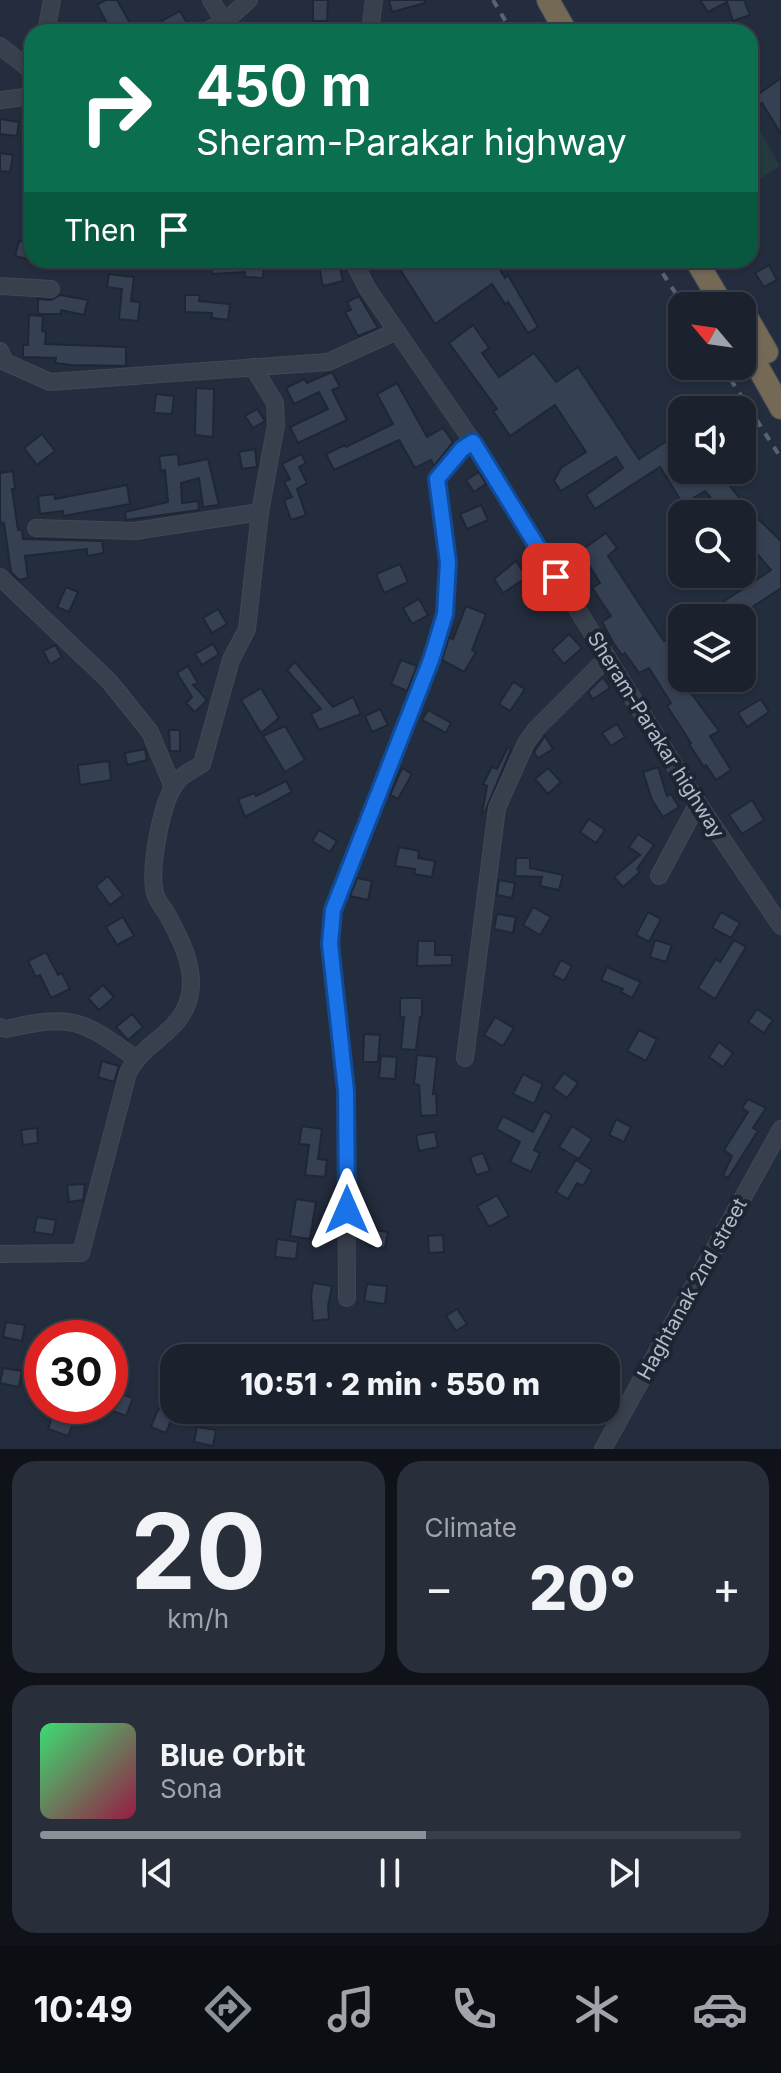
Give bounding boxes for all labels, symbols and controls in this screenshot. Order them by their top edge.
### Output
text: 450 m [196,52,372,120]
icon: right [64,56,168,160]
text: Sheram-Parakar highway [196,120,627,164]
icon: arrive [152,208,196,252]
text: Then [64,212,136,248]
north arrow [668,292,756,380]
map controls [668,292,756,692]
button: sound [668,396,756,484]
button: search [668,500,756,588]
pin [522,543,590,611]
icon: arrive [534,555,578,599]
button: layers [668,604,756,692]
street label: Sheram-Parakar highway [582,627,730,843]
position arrow [305,1168,389,1252]
street label: Haghtanak 2nd street [632,1194,752,1384]
speed limit sign: 30 [24,1320,128,1424]
text: 10:51 · 2 min · 550 m [240,1366,540,1402]
text: 20 [130,1488,266,1614]
text: Climate [425,1512,517,1543]
text: 20° [529,1552,636,1624]
text: − [425,1561,454,1615]
text: + [712,1561,741,1615]
text: km/h [167,1603,229,1634]
text: Blue Orbit [160,1737,305,1773]
text: Sona [160,1773,222,1804]
icon: previous [135,1851,179,1895]
icon: pause [368,1851,412,1895]
icon: next [602,1851,646,1895]
icon: directions [200,1981,256,2037]
icon: music [323,1981,379,2037]
icon: phone [446,1981,502,2037]
icon: climate [569,1981,625,2037]
icon: car [692,1981,748,2037]
text: 10:49 [33,1987,133,2031]

